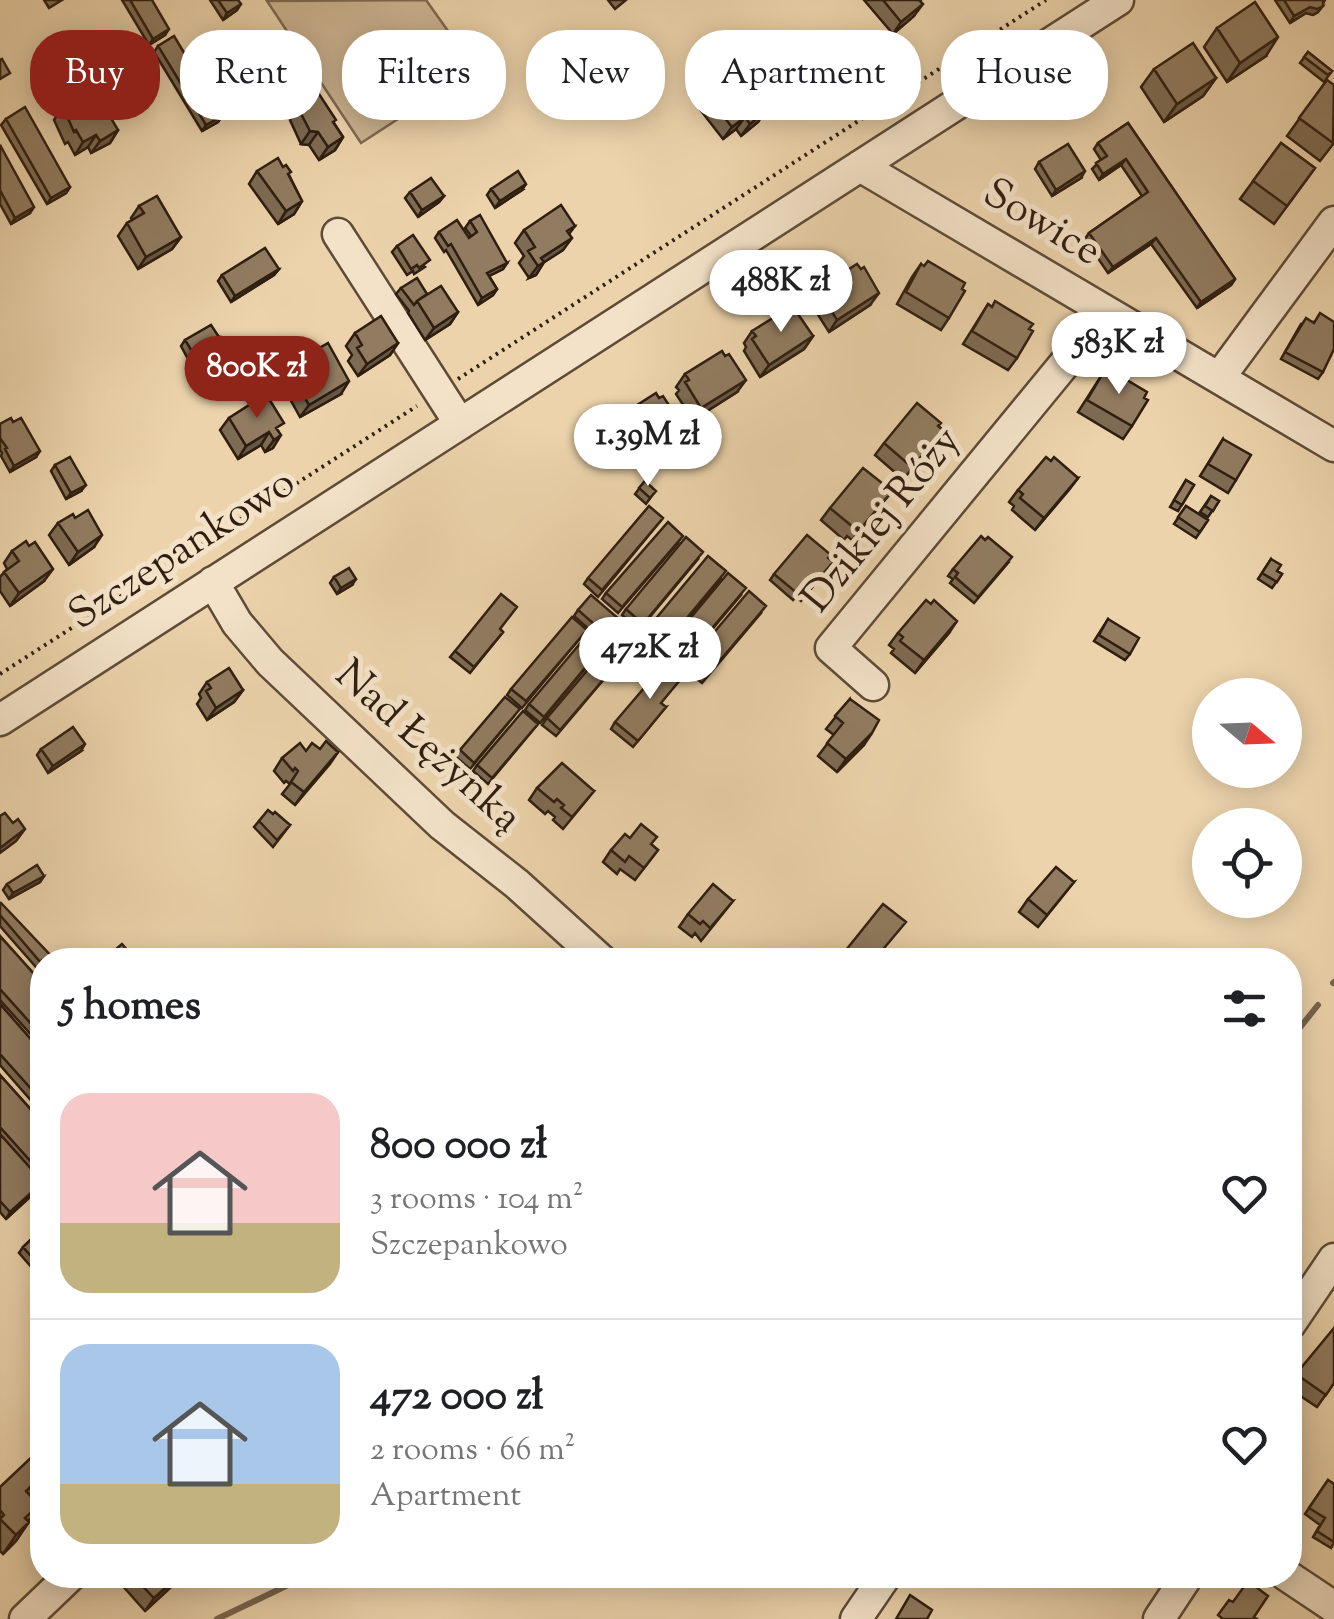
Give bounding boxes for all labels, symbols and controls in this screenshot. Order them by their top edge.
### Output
chip: Buy [30,30,160,120]
chip: Rent [180,30,322,120]
chip: Filters [342,30,506,120]
chip: New [526,30,665,120]
chip: Apartment [685,30,921,120]
chip: House [941,30,1108,120]
street label: Sowice [970,165,1112,283]
pin: 488K zł [689,250,873,335]
text: 488K zł [731,259,831,305]
pin: 583K zł [1027,312,1211,397]
text: 583K zł [1074,321,1164,367]
pin: 800K zł [165,336,349,421]
text: 800K zł [207,345,307,391]
pin: 1.39M zł [545,404,751,489]
text: 1.39M zł [596,413,700,459]
street label: Dzikiej Róży [789,415,977,627]
street label: Szczepankowo [58,455,308,647]
pin: 472K zł [558,617,742,702]
text: 472K zł [601,626,699,672]
street label: Nad Łężynką [320,648,534,848]
north arrow [1192,678,1302,788]
map controls [1192,678,1302,918]
button: locate [1192,808,1302,918]
text: 5 homes [60,978,201,1038]
icon: filters [1217,981,1272,1036]
text: 800 000 zł [370,1117,548,1177]
icon: home [140,1133,260,1253]
icon: heart [1217,1166,1272,1221]
text: 3 rooms · 104 m² [370,1177,584,1223]
text: Szczepankowo [370,1223,568,1269]
text: 472 000 zł [370,1368,544,1428]
icon: home [140,1384,260,1504]
icon: heart [1217,1417,1272,1472]
text: 2 rooms · 66 m² [370,1428,575,1474]
text: Apartment [370,1474,521,1520]

